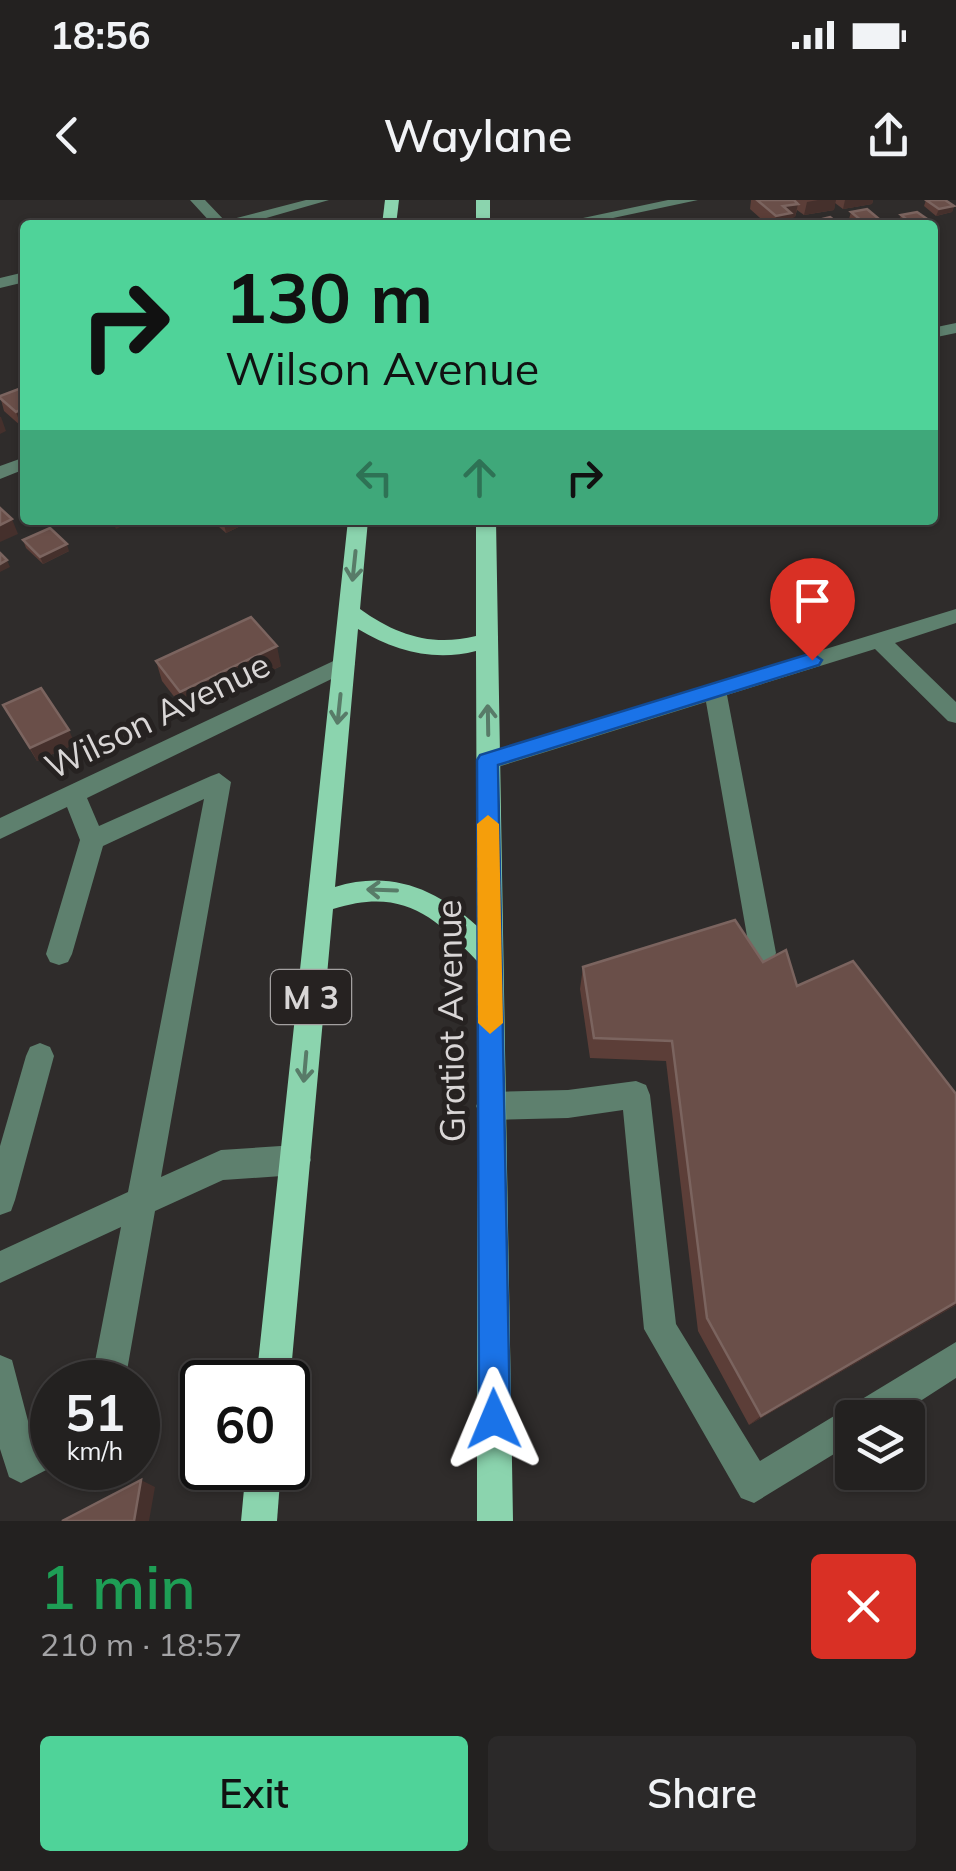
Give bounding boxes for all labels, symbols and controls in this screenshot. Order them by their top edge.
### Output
text: 18:56 [50,11,151,59]
text: Waylane [384,107,572,163]
icon: back [40,108,95,163]
icon: share [861,108,916,163]
text: 130 m [225,253,433,341]
icon: right [60,260,190,390]
text: Wilson Avenue [225,340,539,396]
icon: left [347,450,402,505]
icon: ahead [452,450,507,505]
icon: right [557,450,612,505]
one-way arrow [344,549,363,581]
pin [770,558,855,661]
icon: arrive [785,573,840,628]
street label: Wilson Avenue [37,642,277,788]
one-way arrow [330,692,349,724]
one-way arrow [478,704,497,736]
one-way arrow [366,881,398,900]
street label: Gratiot Avenue [426,899,474,1143]
road number: M 3 [271,970,351,1024]
one-way arrow [295,1051,314,1083]
speed limit sign: 60 [180,1360,310,1490]
position arrow [442,1367,546,1471]
text: 51 [65,1381,125,1444]
map controls [835,1400,925,1490]
button: layers [835,1400,925,1490]
text: km/h [67,1435,123,1466]
text: 1 min [40,1549,196,1624]
button: close [811,1554,916,1659]
text: 210 m · 18:57 [40,1624,242,1664]
button: Exit [40,1736,468,1851]
button: Share [488,1736,916,1851]

